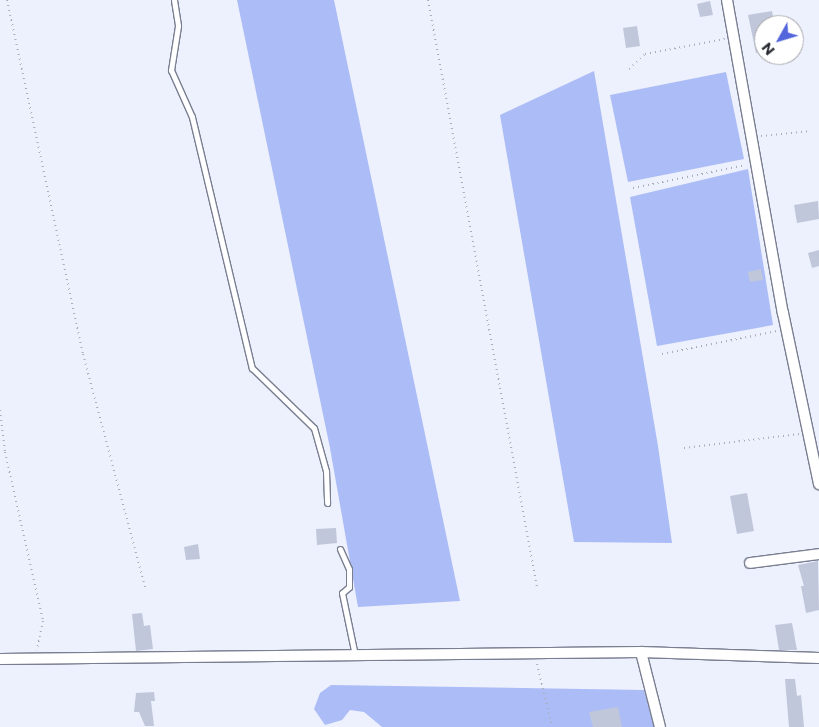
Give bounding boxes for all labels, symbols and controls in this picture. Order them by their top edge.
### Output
north arrow [754,15,804,65]
text: N [758,39,779,59]

